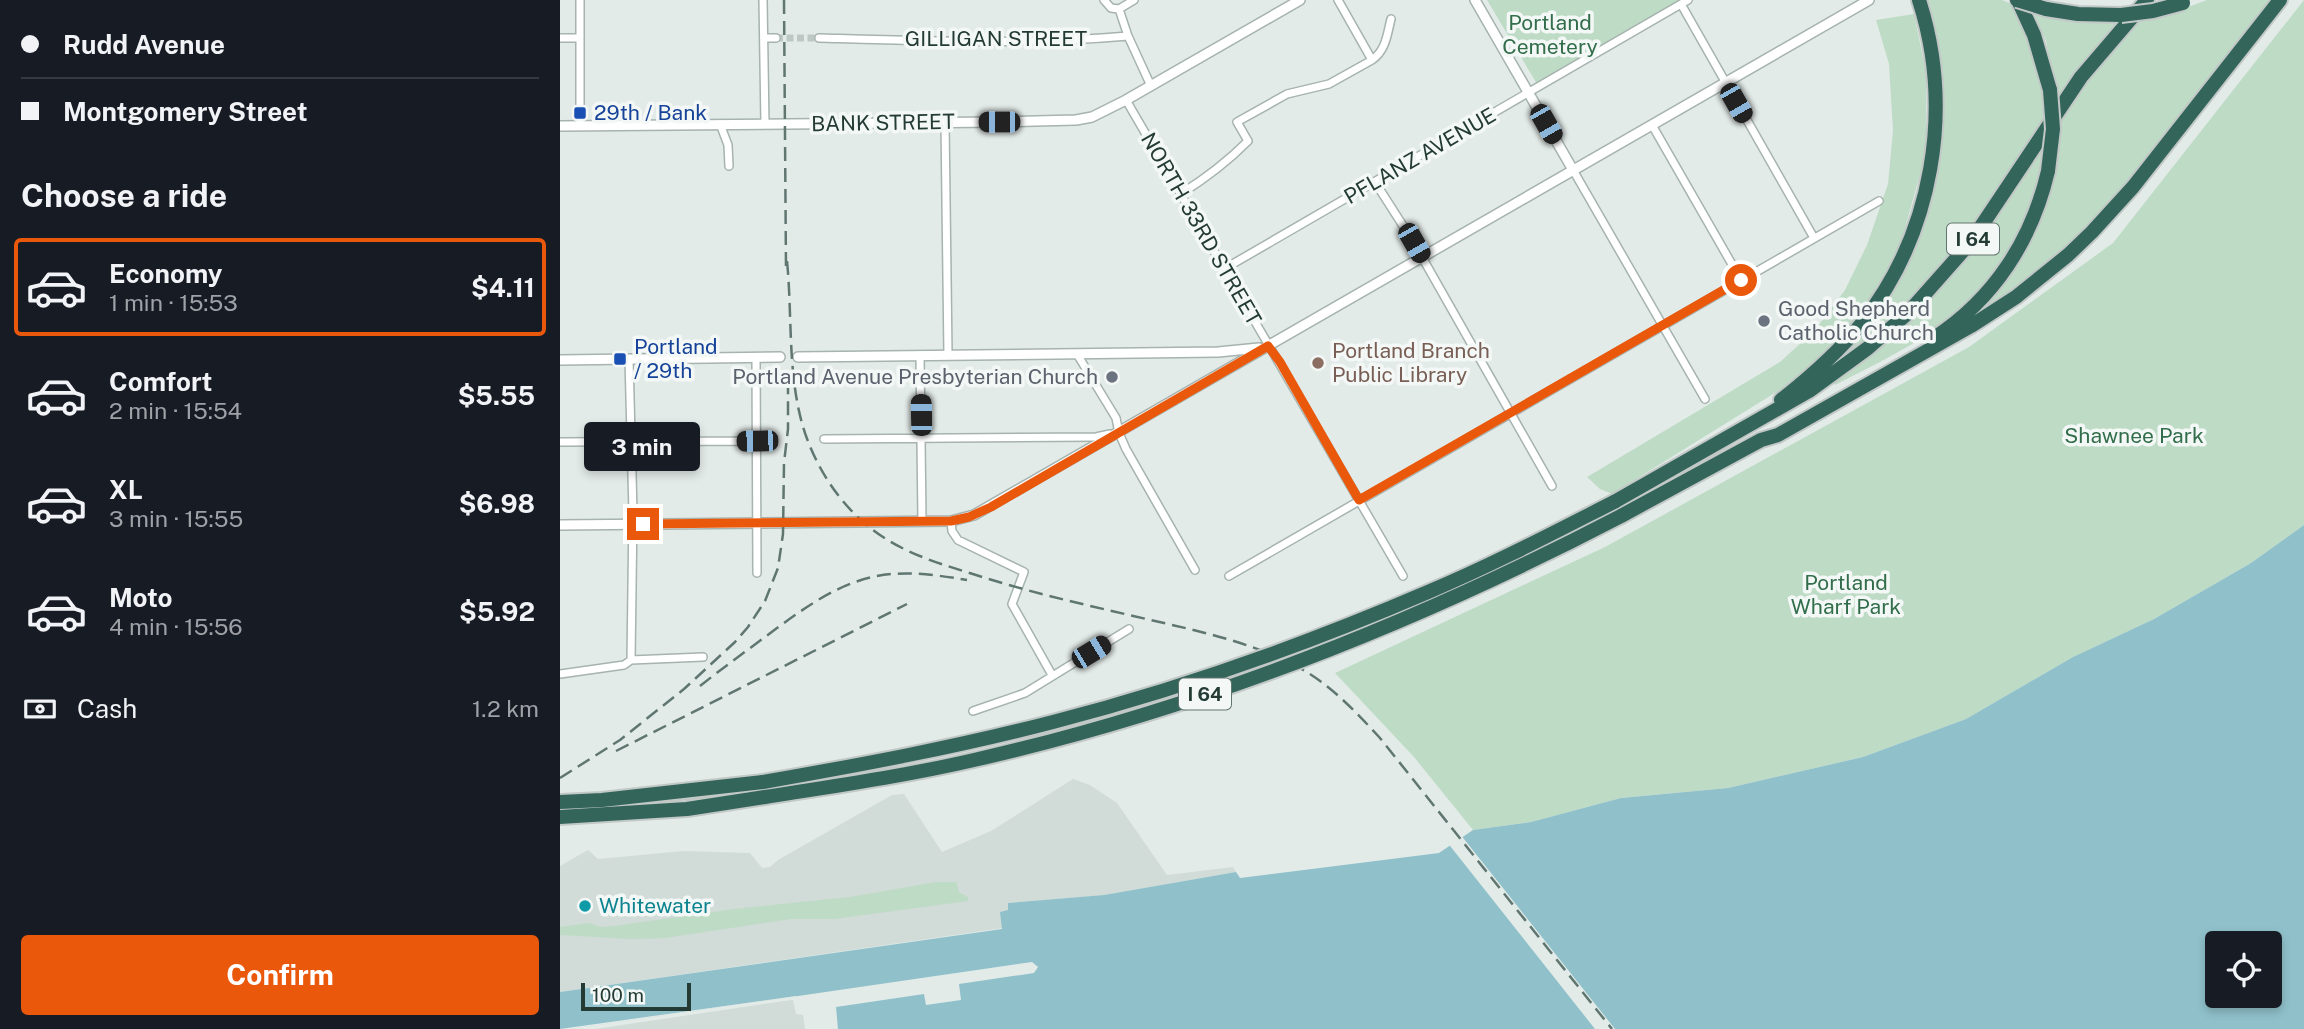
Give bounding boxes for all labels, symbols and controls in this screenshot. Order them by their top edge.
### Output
park label: Portland Cemetery [1502,10,1598,59]
street label: GILLIGAN STREET [905,26,1087,51]
text: Rudd Avenue [63,29,225,60]
car [1717,80,1756,126]
text: Montgomery Street [63,96,308,127]
place label: 29th / Bank [594,100,707,125]
car [1527,101,1566,147]
street label: PFLANZ AVENUE [1340,102,1500,209]
marker: 29th / Bank [572,105,588,121]
street label: BANK STREET [811,109,955,136]
car [979,112,1021,133]
street label: NORTH 33RD STREET [1136,128,1267,330]
text: Choose a ride [21,177,227,214]
car [1395,220,1434,266]
road number: I 64 [1947,224,1999,255]
icon: car [25,256,88,319]
text: Economy [109,258,222,289]
route start [1725,264,1757,296]
text: $4.11 [471,272,535,303]
text: 1 min · 15:53 [109,289,238,316]
place label: Good Shepherd Catholic Church [1778,296,1934,345]
marker: Good Shepherd Catholic Church [1756,313,1772,329]
place label: Portland / 29th [634,334,718,383]
place label: Portland Branch Public Library [1332,338,1490,387]
marker: Portland / 29th [612,351,628,367]
marker: Portland Branch Public Library [1310,355,1326,371]
icon: car [25,364,88,427]
place label: Portland Avenue Presbyterian Church [732,364,1098,389]
text: Comfort [109,366,212,397]
marker: Portland Avenue Presbyterian Church [1104,369,1120,385]
text: $5.55 [458,380,535,411]
car [911,394,932,436]
text: 2 min · 15:54 [109,397,242,424]
callout: 3 min [585,422,701,472]
park label: Shawnee Park [2064,423,2204,448]
car [736,430,779,452]
text: 3 min [612,433,672,460]
icon: car [25,472,88,535]
text: XL [109,474,143,505]
text: $6.98 [459,488,535,519]
text: 3 min · 15:55 [109,505,243,532]
route end [627,508,659,540]
park label: Portland Wharf Park [1791,570,1901,619]
icon: car [25,580,88,643]
text: Moto [109,582,172,613]
text: $5.92 [459,596,535,627]
text: 4 min · 15:56 [109,613,243,640]
car [1068,632,1115,672]
road number: I 64 [1179,678,1231,709]
icon: cash [21,690,59,728]
text: Cash [77,693,137,724]
text: 1.2 km [472,695,539,722]
place label: Whitewater [599,893,711,918]
marker: Whitewater [577,898,593,914]
map controls [2205,931,2282,1008]
button: locate [2205,931,2282,1008]
button: Confirm [21,935,539,1015]
scale bar [581,980,691,1012]
text: 100 m [592,984,644,1006]

